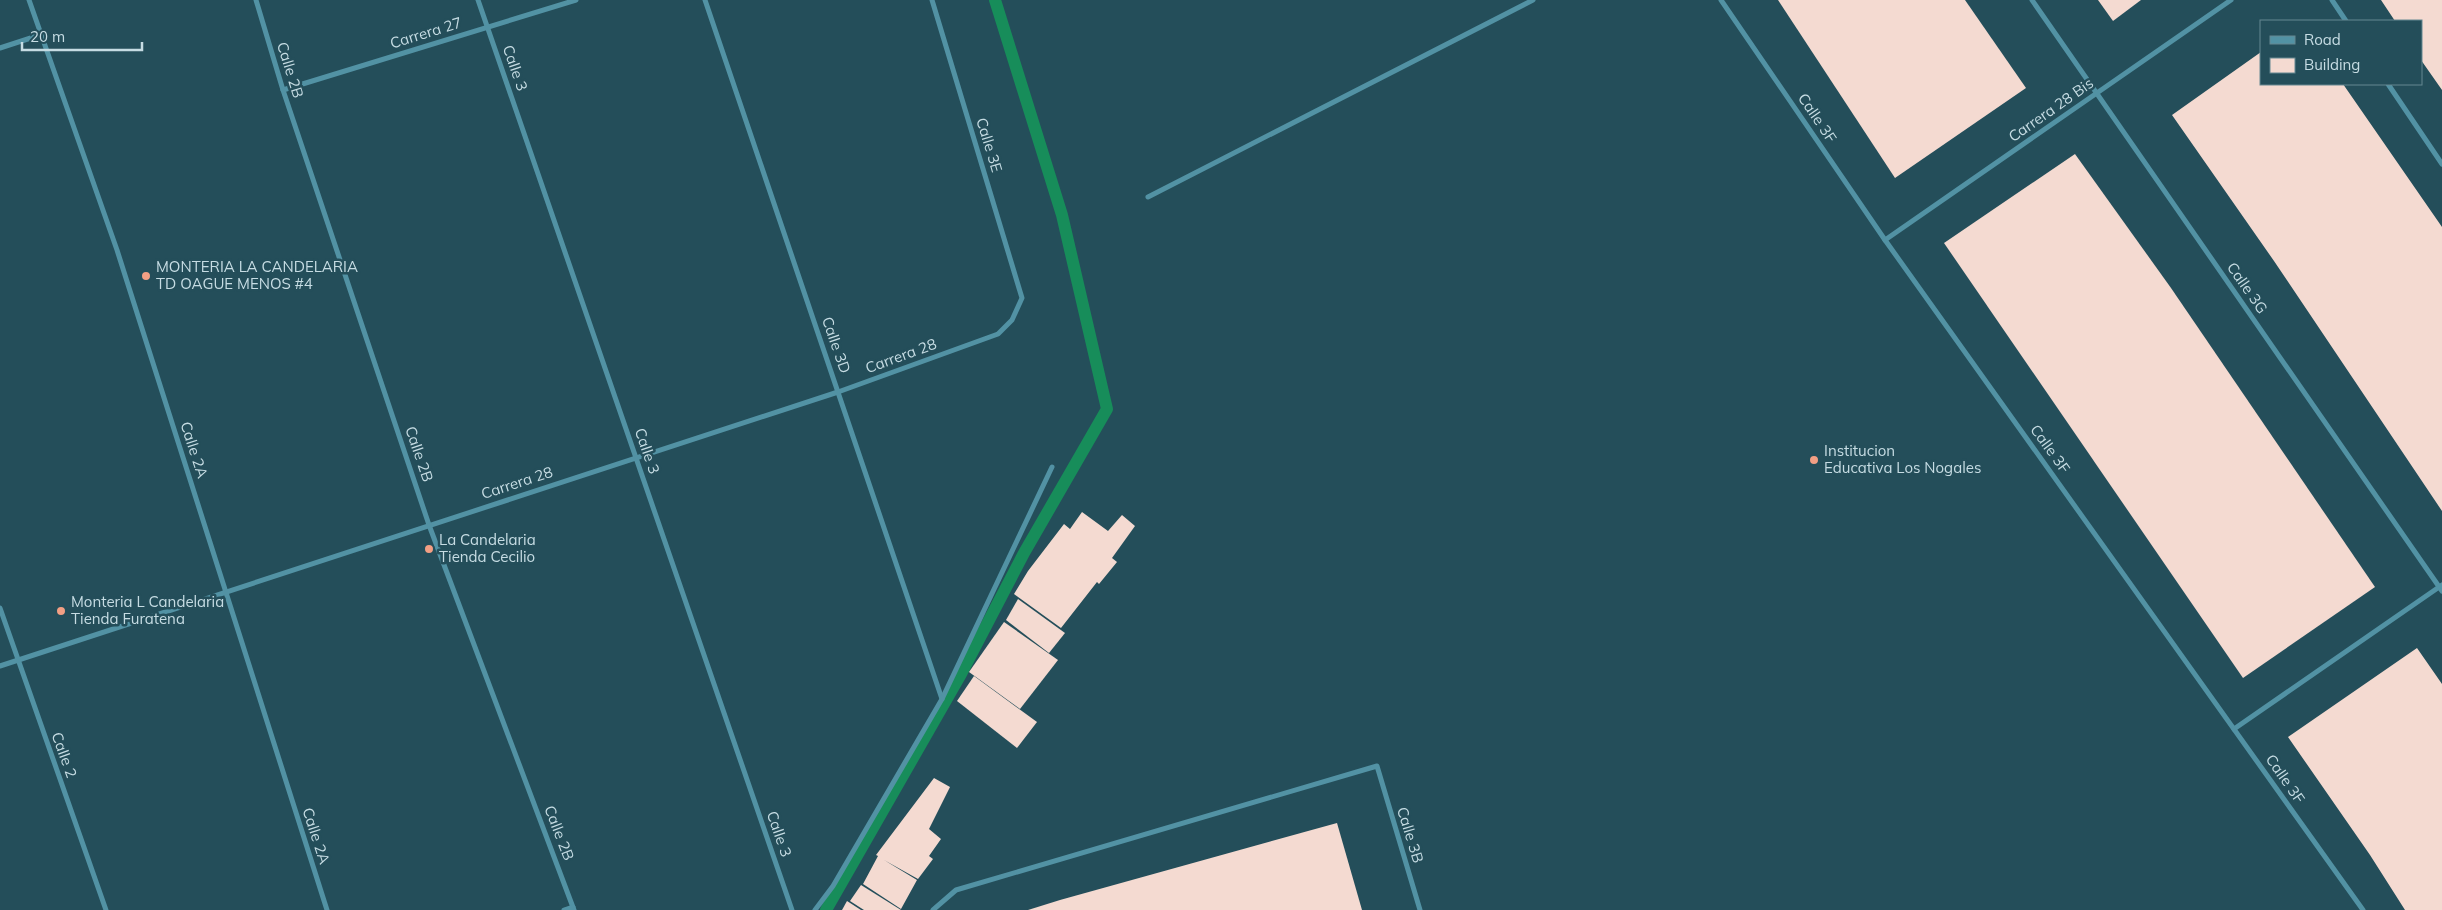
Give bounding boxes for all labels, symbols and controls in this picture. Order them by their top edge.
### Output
street label: Carrera 27 [388,13,464,52]
scale bar [22,20,142,52]
legend [2260,20,2422,85]
text: 20 m [30,27,65,46]
text: Road [2304,30,2341,49]
street label: Calle 2B [273,40,308,100]
street label: Calle 3 [499,42,532,93]
text: Building [2304,55,2360,74]
street label: Carrera 28 Bis [2005,73,2097,146]
street label: Calle 3F [1794,89,1841,146]
street label: Calle 3E [972,115,1007,175]
place label: MONTERIA LA CANDELARIA TD OAGUE MENOS #4 [156,257,358,293]
street label: Calle 3G [2223,258,2272,317]
marker: MONTERIA LA CANDELARIA TD OAGUE MENOS #4 [140,270,152,282]
street label: Calle 3D [818,314,855,376]
street label: Carrera 28 [863,334,939,377]
street label: Calle 2A [176,419,213,480]
street label: Calle 3F [2026,421,2074,477]
street label: Calle 2B [401,424,438,484]
street label: Calle 3 [631,425,664,476]
place label: Institucion Educativa Los Nogales [1824,441,1981,477]
marker: Institucion Educativa Los Nogales [1808,454,1820,466]
street label: Carrera 28 [479,462,555,503]
place label: La Candelaria Tienda Cecilio [439,530,536,566]
marker: La Candelaria Tienda Cecilio [423,543,435,555]
place label: Monteria L Candelaria Tienda Furatena [71,592,224,628]
marker: Monteria L Candelaria Tienda Furatena [55,605,67,617]
street label: Calle 2 [47,729,81,780]
street label: Calle 3F [2262,750,2309,807]
street label: Calle 2B [540,803,579,863]
street label: Calle 2A [298,805,335,866]
street label: Calle 3B [1393,805,1428,865]
street label: Calle 3 [763,808,796,859]

